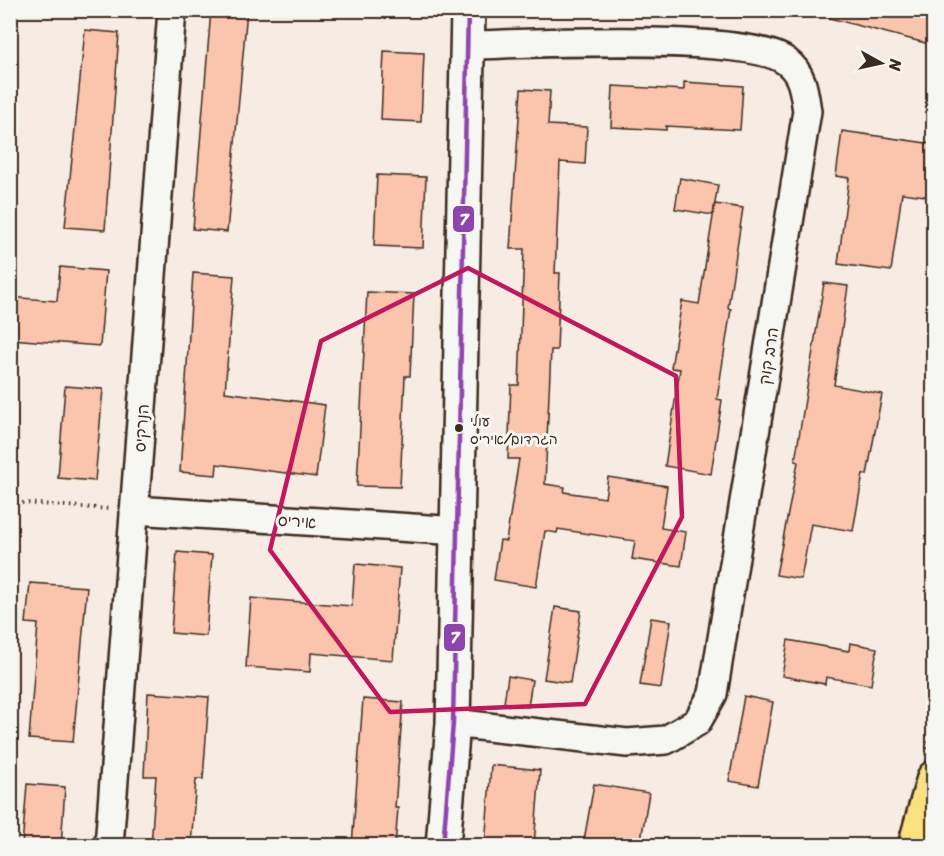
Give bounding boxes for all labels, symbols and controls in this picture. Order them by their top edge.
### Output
north arrow [851,33,911,93]
text: N [880,57,911,73]
line badge: 7 [452,205,475,233]
text: 7 [459,205,470,234]
street label: הרב קוק [750,325,787,387]
street label: הנרקיס [125,403,158,453]
place label: עולי הגרדום/איריס [470,409,558,452]
marker: עולי הגרדום/איריס [453,422,465,434]
street label: איריס [277,506,317,537]
line badge: 7 [443,623,466,652]
text: 7 [450,623,461,652]

